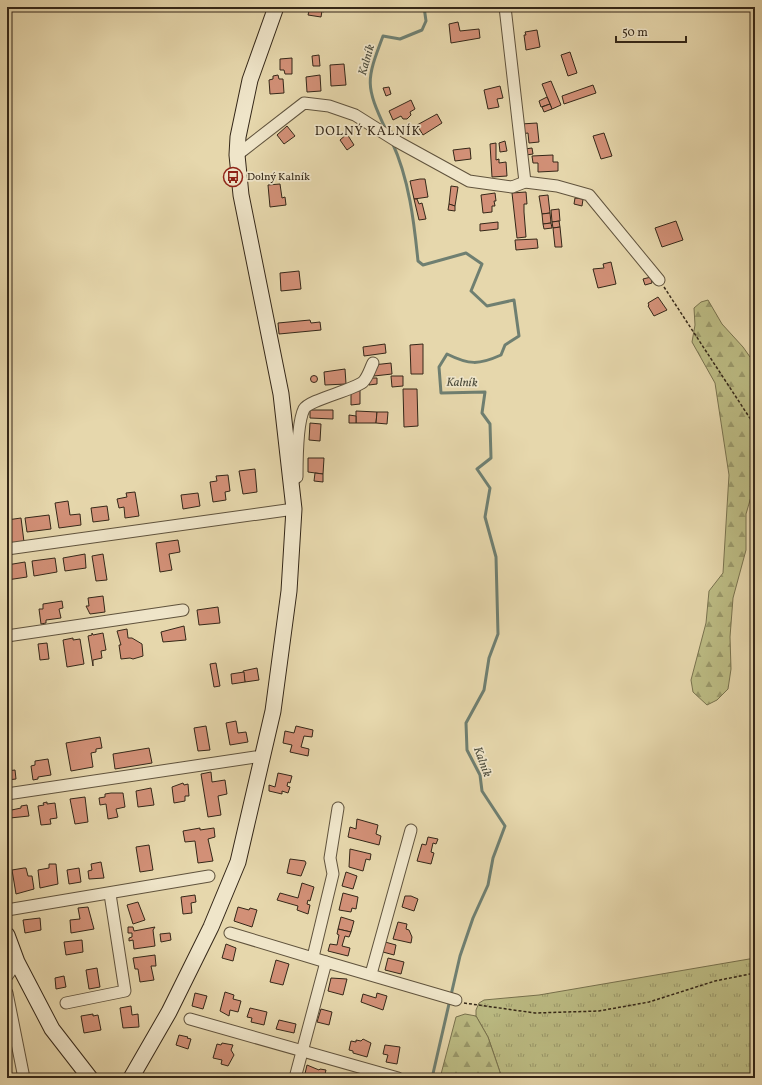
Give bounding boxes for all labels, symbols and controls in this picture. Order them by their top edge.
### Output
scale bar [616,18,686,44]
text: 50 m [622,25,648,41]
water label: Kalník [355,42,379,77]
district label: DOLNÝ KALNÍK [315,123,421,141]
bus stop icon: Dolný Kalník [222,166,244,188]
place label: Dolný Kalník [247,170,310,185]
water label: Kalník [446,375,478,391]
water label: Kalník [469,745,495,780]

